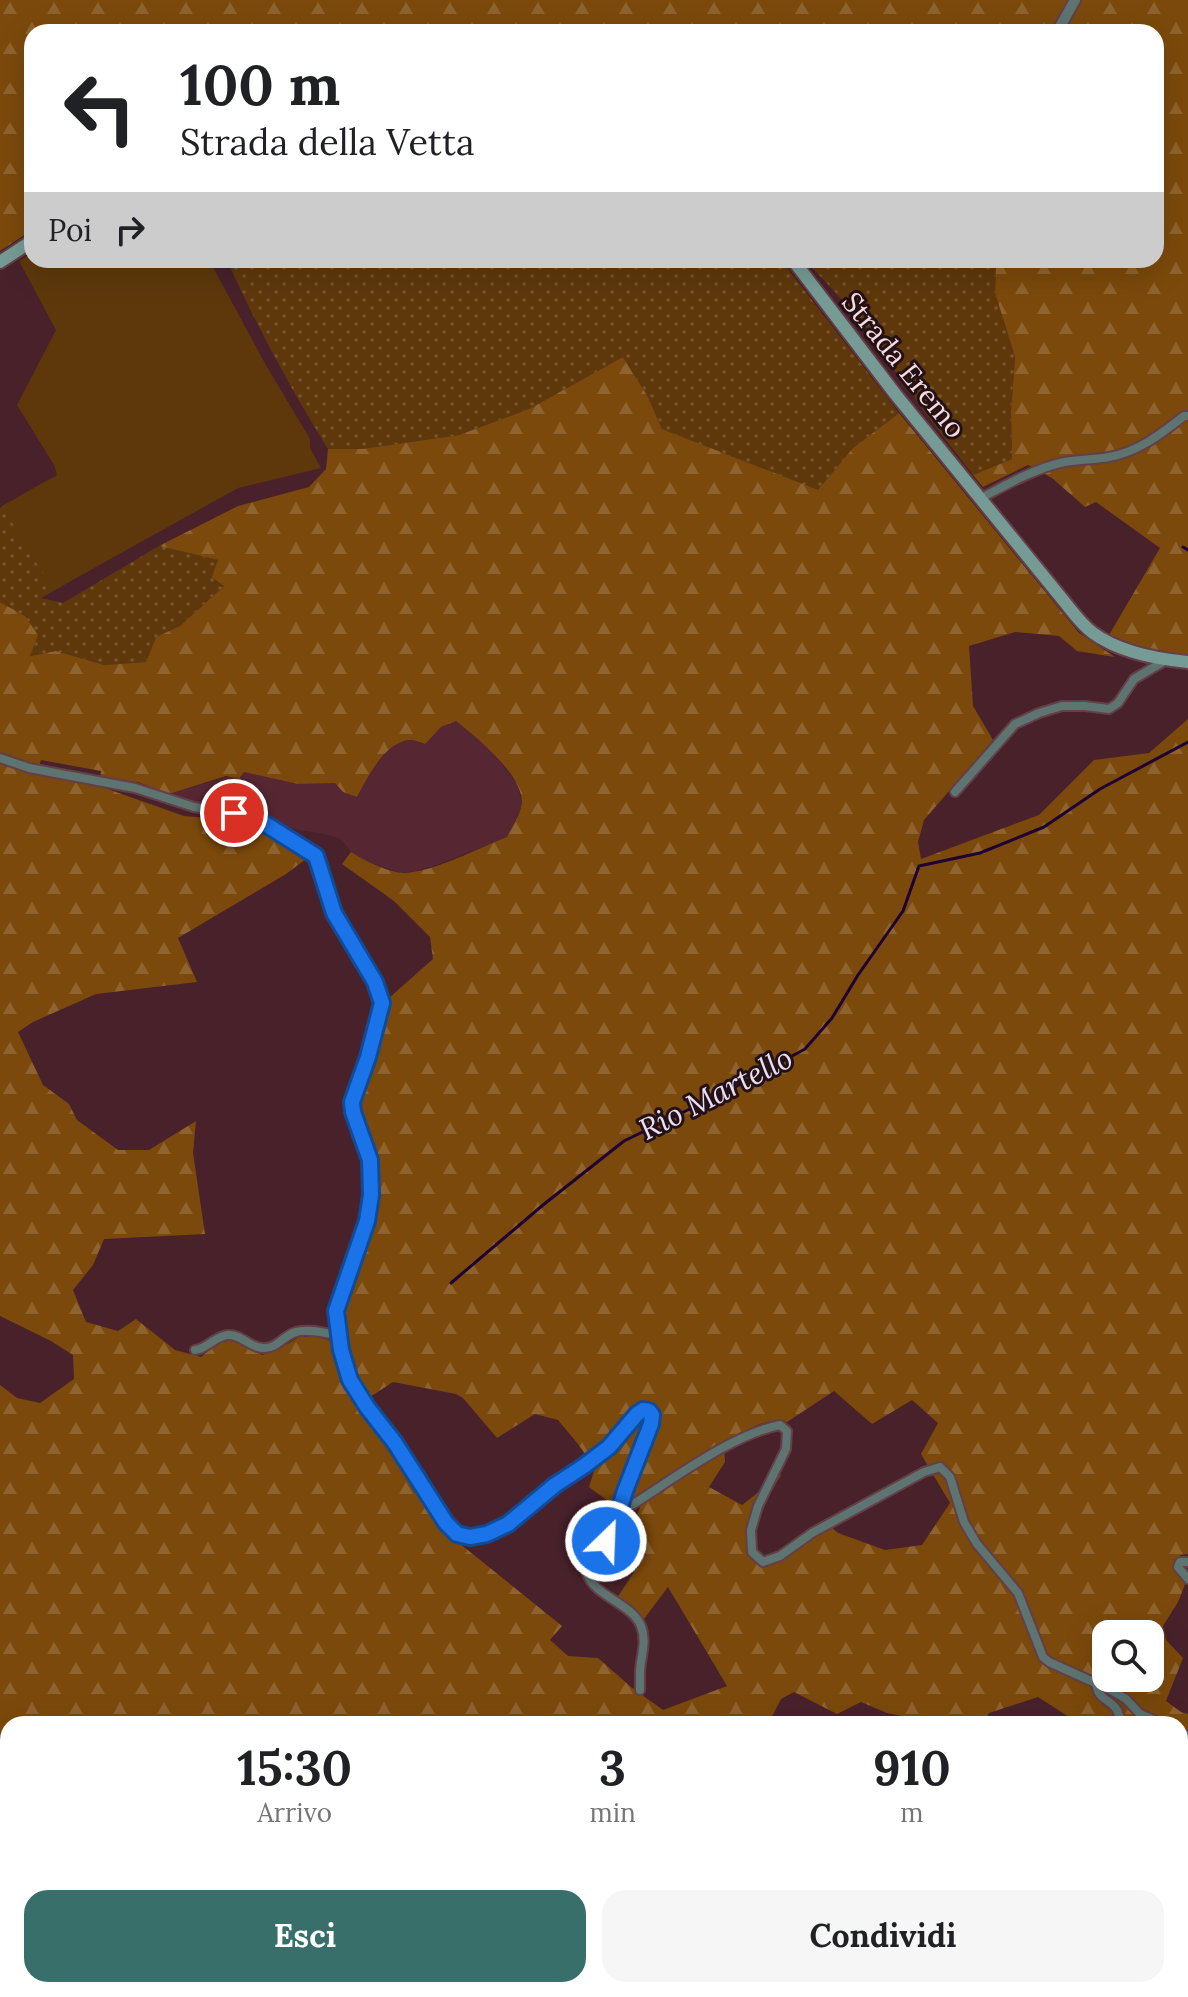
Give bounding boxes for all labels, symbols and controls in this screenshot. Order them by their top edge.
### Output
text: 100 m [180,49,340,120]
icon: left [48,56,152,160]
text: Strada della Vetta [180,119,475,165]
icon: right [108,208,152,252]
text: Poi [48,211,92,249]
street label: Strada Eremo [834,285,974,445]
pin [200,779,268,847]
icon: arrive [212,791,256,835]
water label: Rio Martello [632,1038,799,1148]
position arrow [564,1499,648,1583]
map controls [1092,1620,1164,1692]
button: search [1092,1620,1164,1692]
text: 15:30 [237,1737,352,1798]
text: 3 [599,1737,626,1798]
text: 910 [873,1737,951,1798]
text: Arrivo [258,1796,332,1829]
text: min [589,1796,636,1829]
text: m [900,1796,923,1829]
button: Esci [24,1890,586,1982]
button: Condividi [602,1890,1164,1982]

